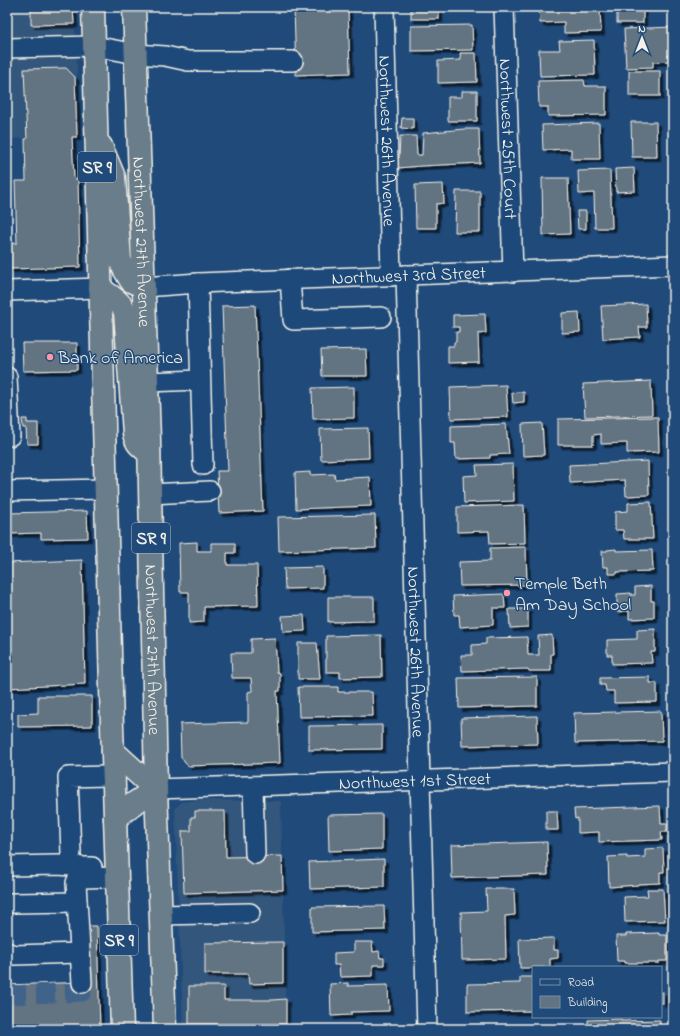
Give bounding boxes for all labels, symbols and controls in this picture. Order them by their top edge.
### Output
north arrow [622,18,662,58]
text: N [638,21,646,37]
street label: Northwest 26th Avenue [370,55,401,228]
street label: Northwest 25th Court [491,58,522,220]
road number: SR 9 [78,152,116,182]
street label: Northwest 27th Avenue [124,156,156,329]
street label: Northwest 3rd Street [331,261,486,293]
place label: Bank of America [57,346,183,372]
marker: Bank of America [45,352,55,362]
road number: SR 9 [132,523,170,553]
street label: Northwest 27th Avenue [137,564,166,736]
street label: Northwest 26th Avenue [399,566,430,739]
place label: Temple Beth Am Day School [515,572,631,619]
marker: Temple Beth Am Day School [502,588,512,598]
street label: Northwest 1st Street [338,767,491,798]
road number: SR 9 [100,925,138,955]
legend [532,966,662,1018]
text: Road [568,974,594,992]
text: Building [567,994,607,1013]

